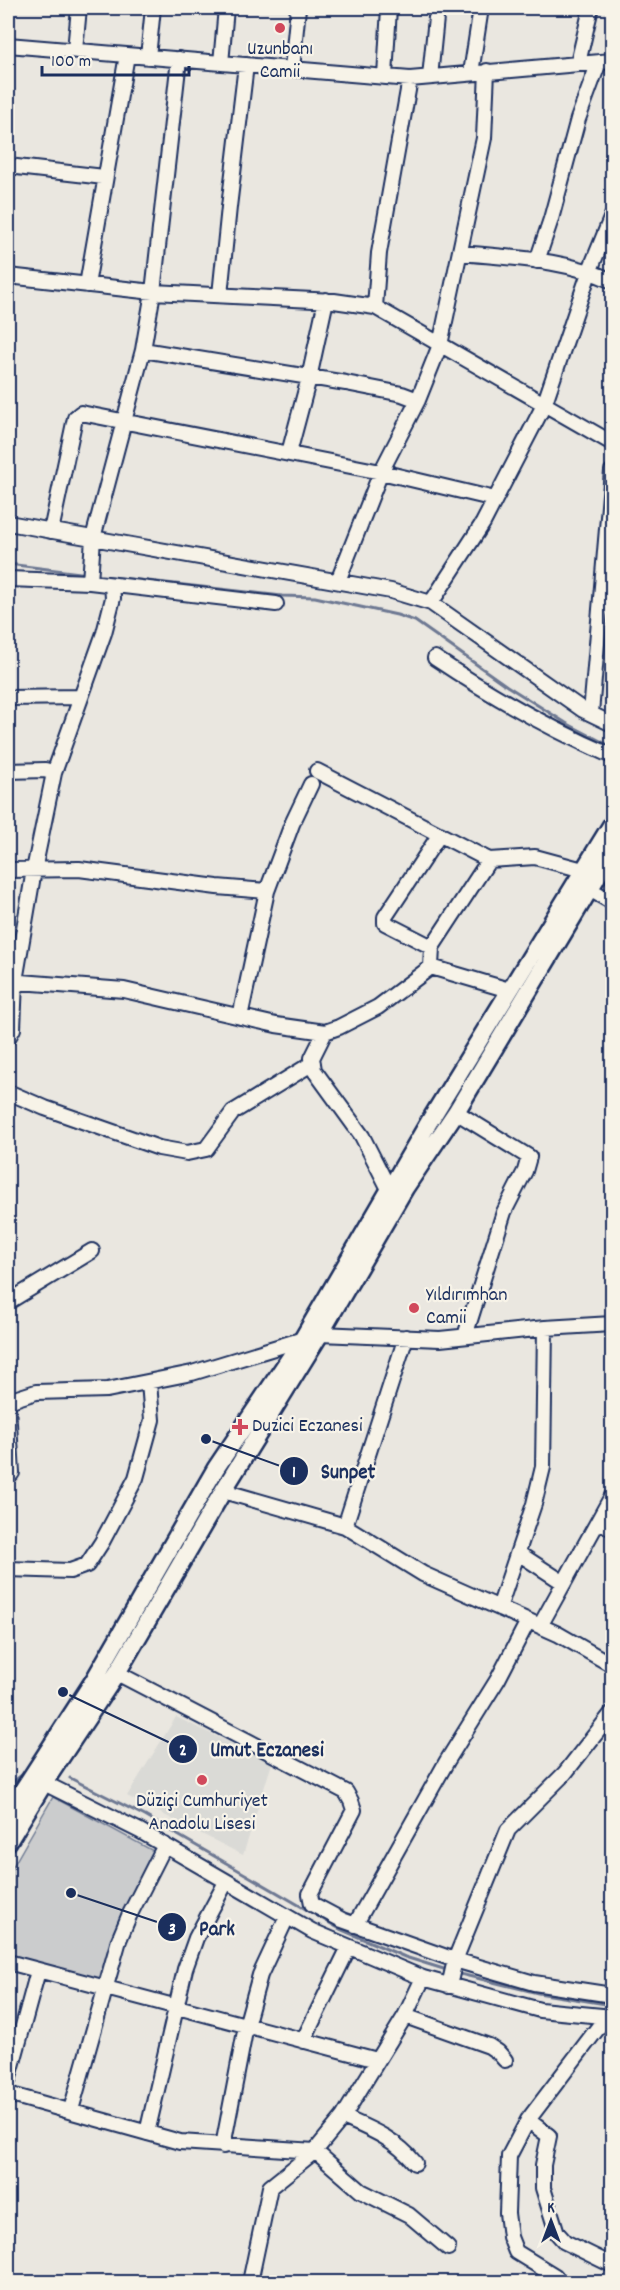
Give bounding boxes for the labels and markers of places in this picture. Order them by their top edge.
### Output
marker: Uzunbanı Camii [273,21,287,35]
place label: Uzunbanı Camii [247,36,313,87]
place label: Yıldırımhan Camii [426,1282,507,1333]
marker: Yıldırımhan Camii [407,1301,421,1315]
place label: Duzici Eczanesi [252,1413,363,1441]
marker: Duzici Eczanesi [233,1420,247,1434]
callout: Sunpet [279,1451,388,1490]
callout: Umut Eczanesi [168,1729,336,1768]
marker: Düziçi Cumhuriyet Anadolu Lisesi [195,1773,209,1787]
place label: Düziçi Cumhuriyet Anadolu Lisesi [136,1788,268,1839]
callout: Park [157,1908,247,1947]

